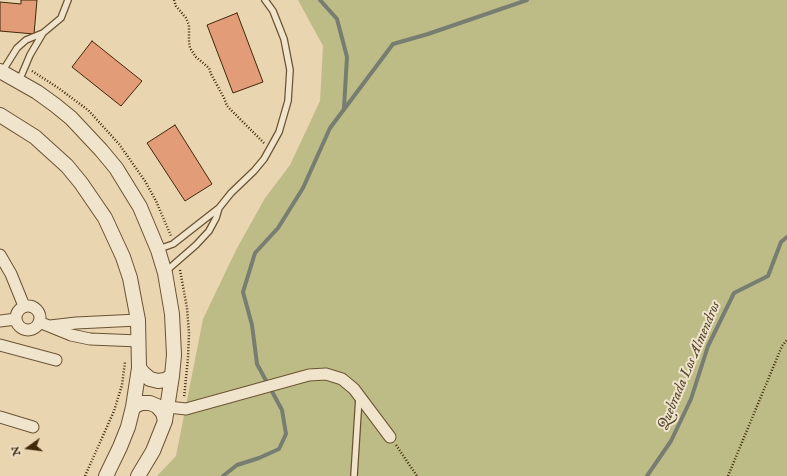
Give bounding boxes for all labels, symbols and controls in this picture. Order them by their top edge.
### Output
water label: Quebrada Los Almendros [655,299,725,433]
north arrow [8,428,48,468]
text: N [8,445,24,457]

